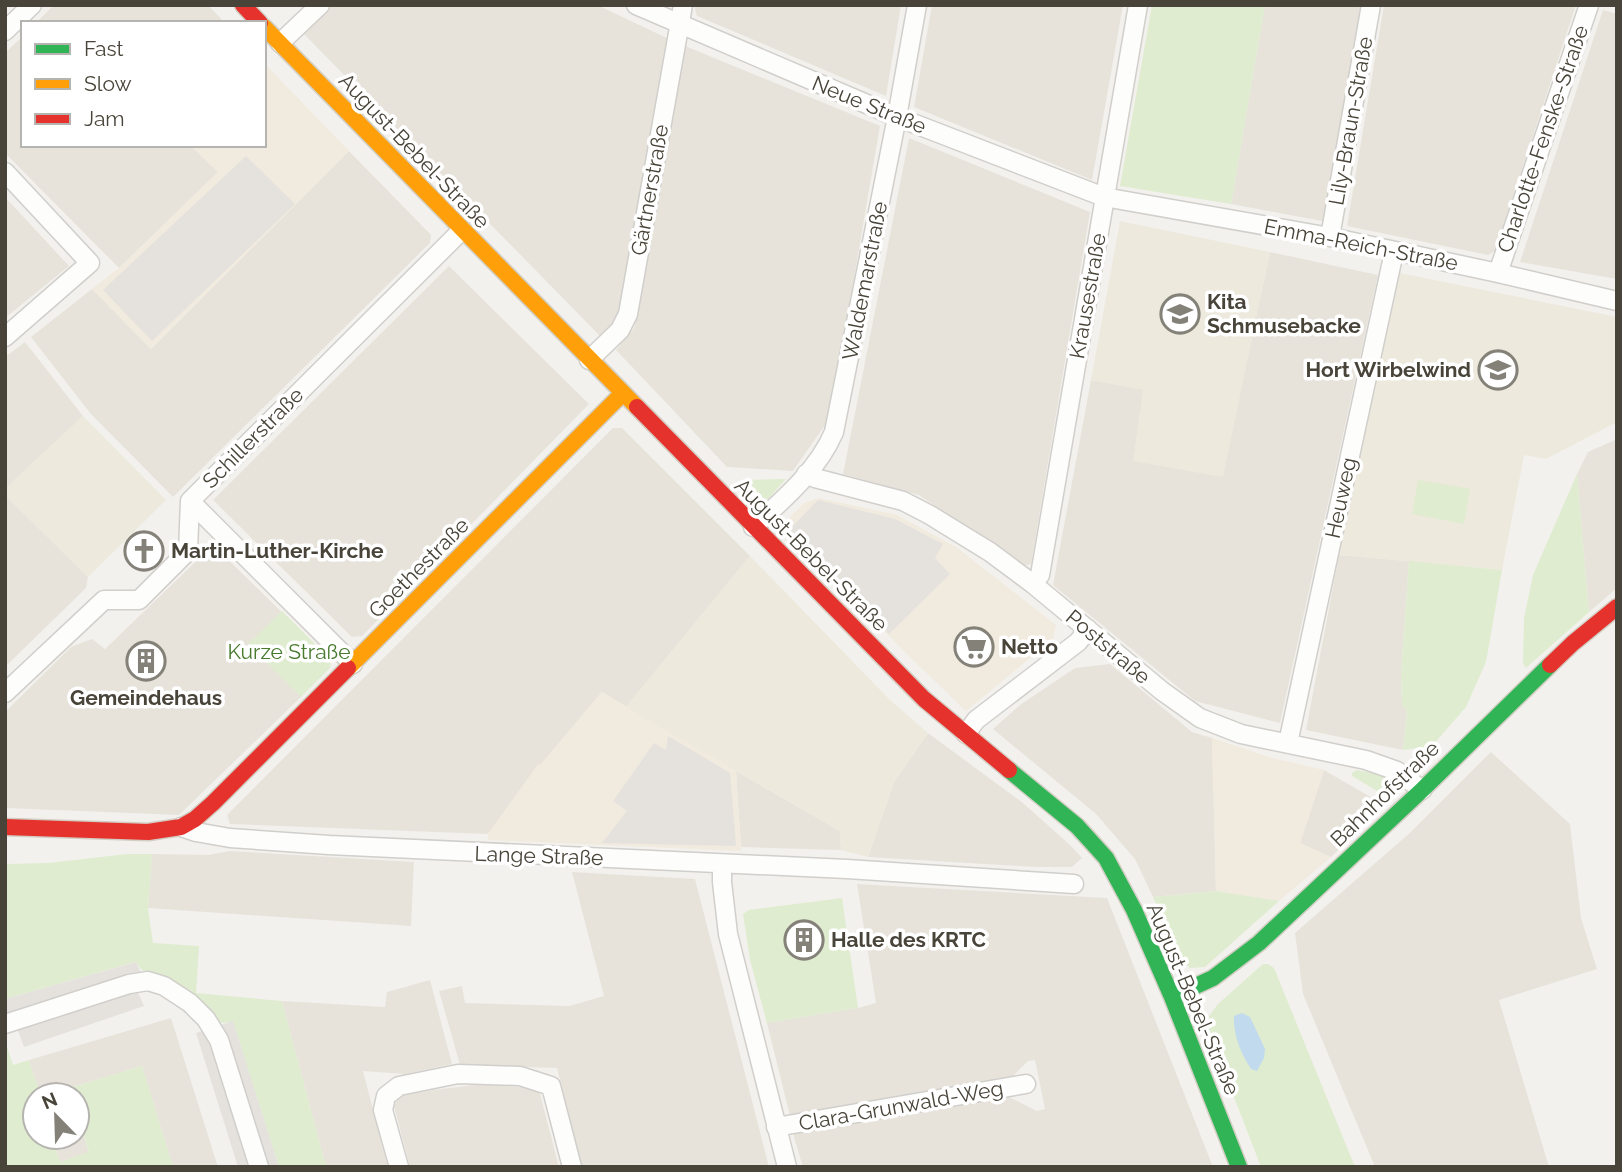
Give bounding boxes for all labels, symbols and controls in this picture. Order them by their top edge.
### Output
legend [21,21,266,147]
street label: Charlotte-Fenske-Straße [1492,22,1593,256]
street label: Lily-Braun-Straße [1323,35,1378,207]
text: Fast [84,36,124,61]
street label: August-Bebel-Straße [334,68,495,233]
street label: Neue Straße [809,70,930,139]
text: Slow [84,71,132,96]
text: Jam [84,106,125,131]
street label: Gärtnerstraße [626,122,673,257]
street label: Waldemarstraße [837,199,892,362]
street label: Emma-Reich-Straße [1262,213,1460,276]
street label: Krausestraße [1064,231,1111,361]
place label: Kita Schmusebacke [1207,289,1361,338]
school or university icon: Kita Schmusebacke [1159,293,1201,335]
school or university icon: Hort Wirbelwind [1477,349,1519,391]
place label: Hort Wirbelwind [1306,357,1471,382]
street label: Schillerstraße [197,382,308,493]
street label: Heuweg [1320,455,1361,541]
street label: August-Bebel-Straße [730,473,893,636]
street label: Goethestraße [363,512,474,623]
church icon: Martin-Luther-Kirche [123,530,165,572]
place label: Martin-Luther-Kirche [171,538,384,563]
street label: Poststraße [1061,604,1156,689]
supermarket icon: Netto [953,626,995,668]
place label: Netto [1001,634,1058,659]
park label: Kurze Straße [227,639,351,664]
building icon: Gemeindehaus [125,640,167,682]
place label: Gemeindehaus [70,685,222,710]
street label: Bahnhofstraße [1325,736,1444,852]
street label: Lange Straße [474,841,604,870]
street label: August-Bebel-Straße [1142,899,1245,1098]
building icon: Halle des KRTC [783,919,825,961]
place label: Halle des KRTC [831,927,986,952]
street label: Clara-Grunwald-Weg [797,1075,1005,1136]
north arrow [21,1081,91,1151]
text: N [38,1087,60,1113]

